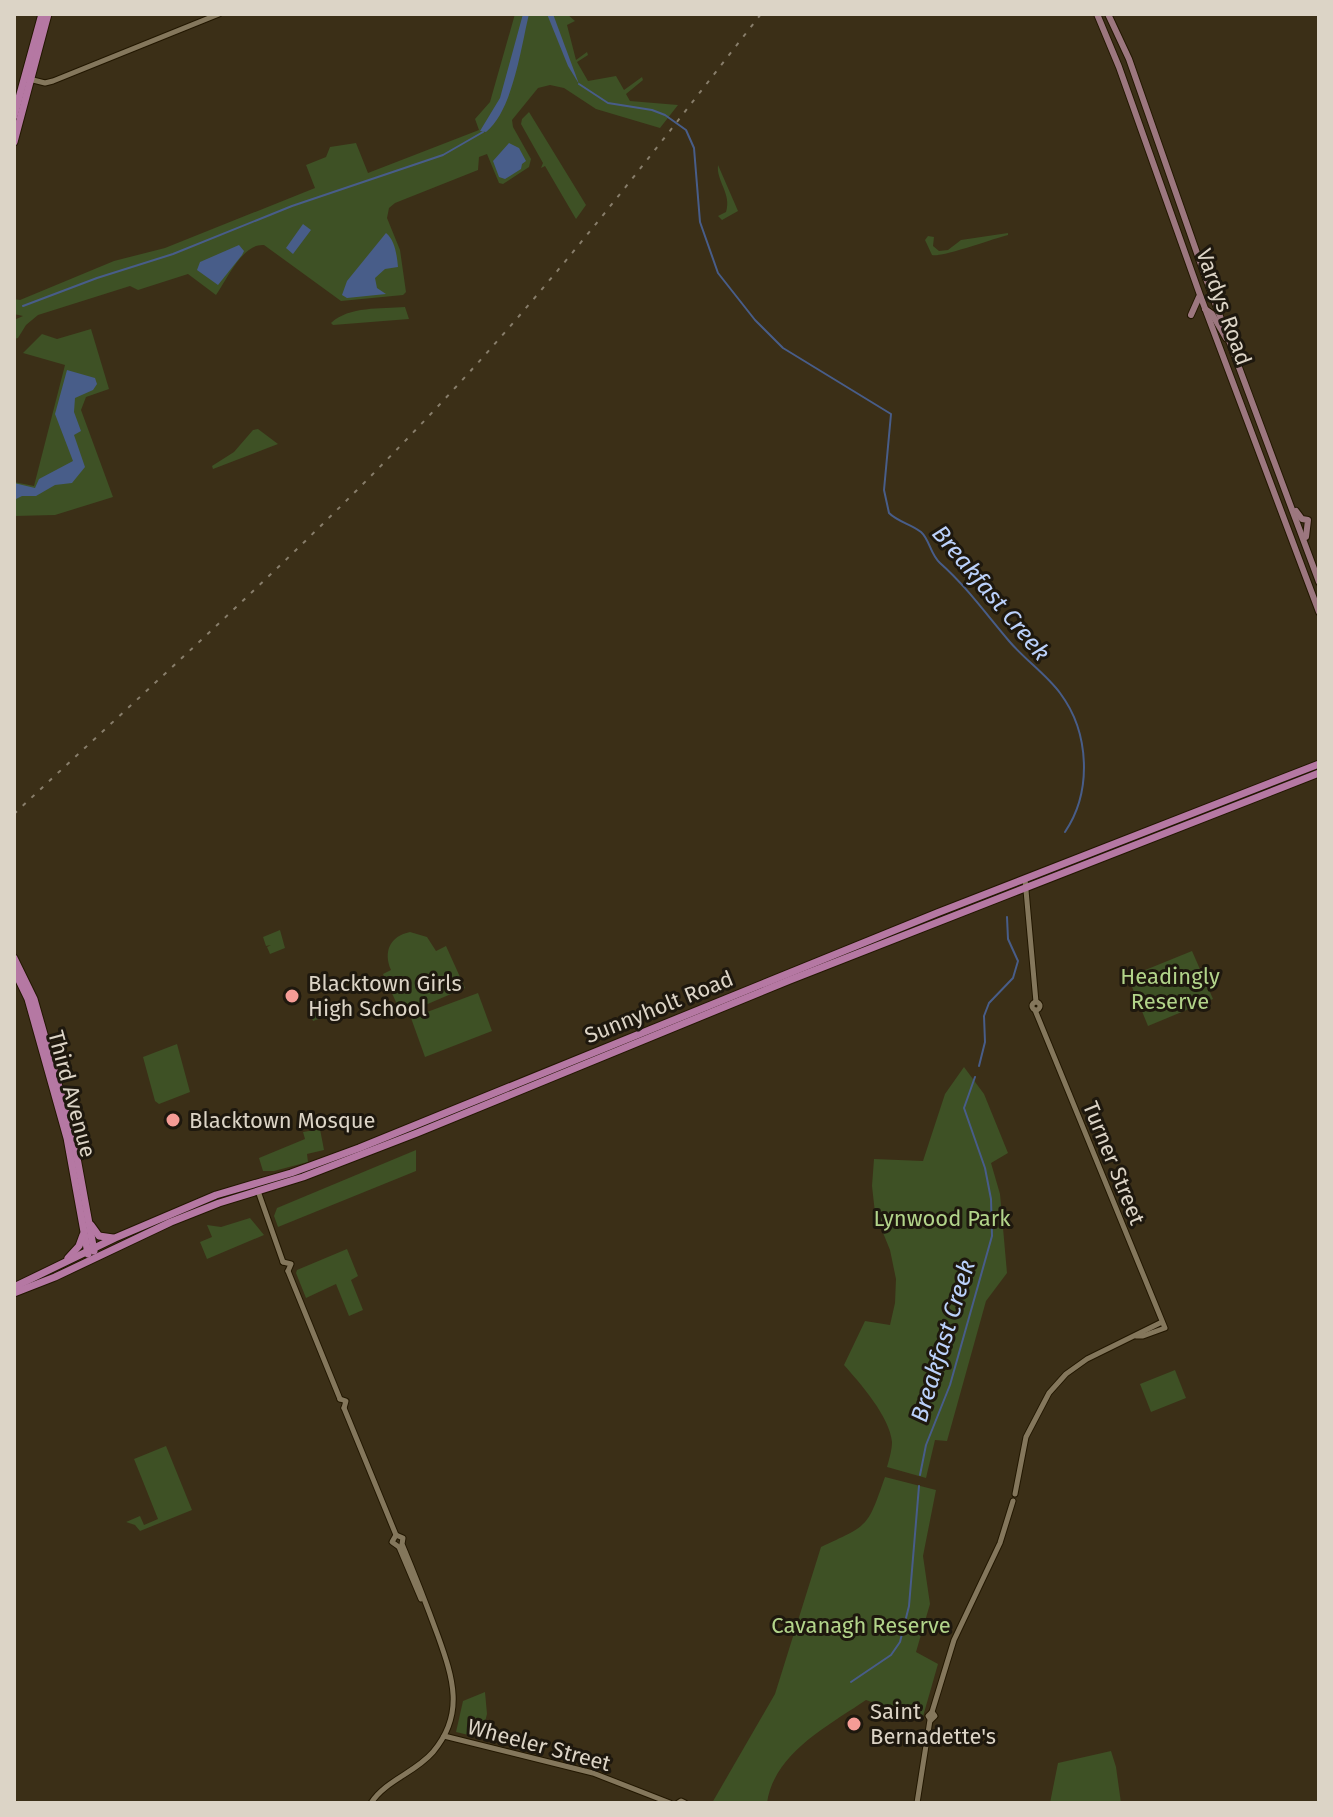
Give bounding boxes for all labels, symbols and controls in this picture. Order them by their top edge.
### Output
street label: Vardys Road [1190,245,1258,369]
water label: Breakfast Creek [926,520,1056,666]
park label: Headingly Reserve [1120,963,1220,1015]
street label: Sunnyholt Road [581,965,737,1049]
place label: Blacktown Girls High School [308,970,462,1022]
marker: Blacktown Girls High School [283,987,301,1005]
street label: Third Avenue [42,1028,102,1160]
street label: Turner Street [1077,1097,1151,1229]
place label: Blacktown Mosque [189,1107,376,1134]
marker: Blacktown Mosque [164,1111,182,1129]
park label: Lynwood Park [874,1205,1011,1232]
water label: Breakfast Creek [905,1256,981,1426]
park label: Cavanagh Reserve [771,1612,951,1639]
place label: Saint Bernadette's [870,1698,996,1750]
street label: Wheeler Street [464,1713,614,1777]
marker: Saint Bernadette's [845,1715,863,1733]

